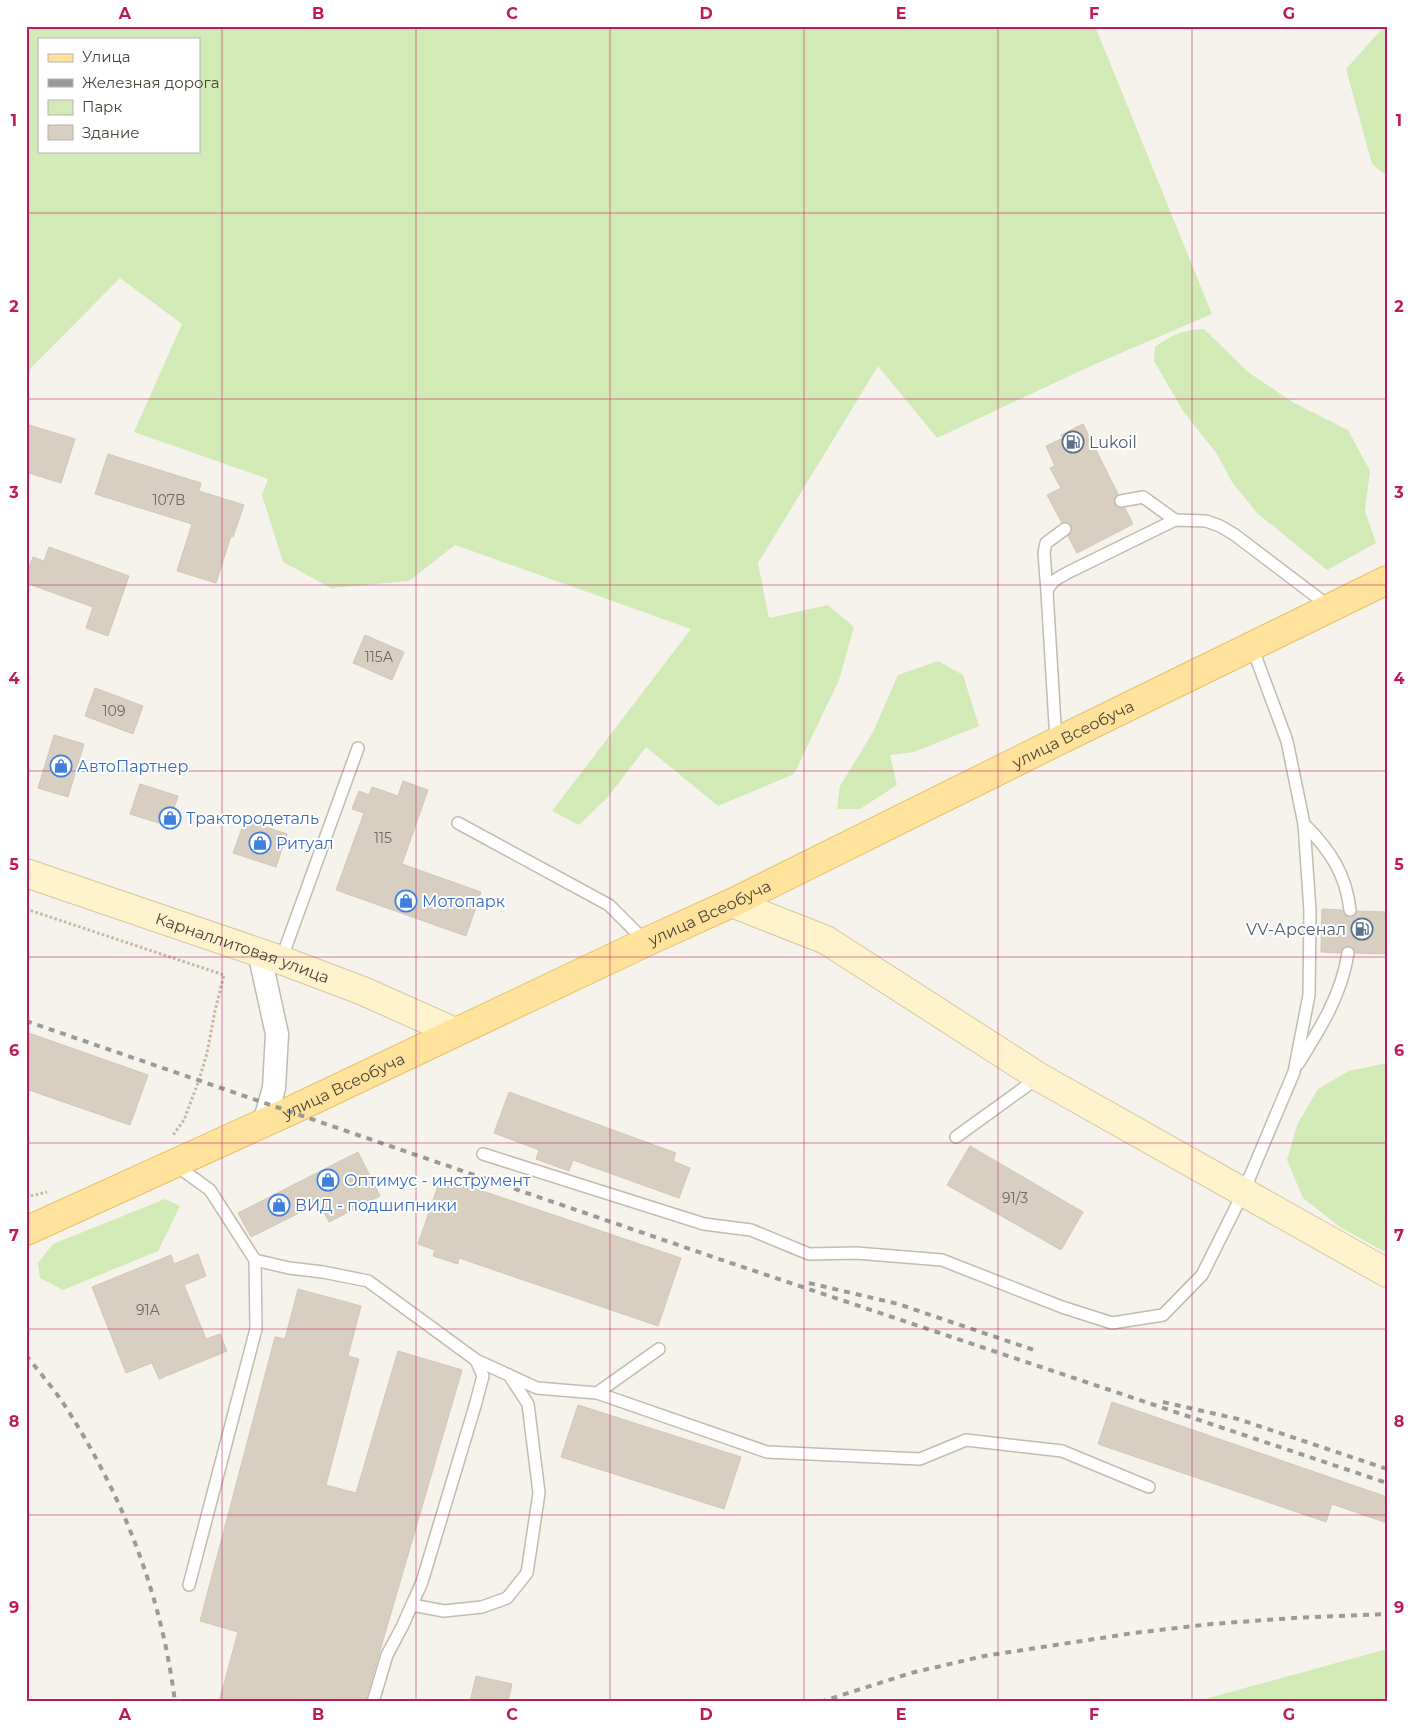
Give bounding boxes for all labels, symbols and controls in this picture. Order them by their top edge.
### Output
text: A [118,4,132,23]
text: B [312,4,324,23]
text: C [506,4,518,23]
text: D [699,4,713,23]
text: E [896,4,906,23]
text: F [1089,4,1099,23]
text: G [1283,4,1295,23]
legend [38,38,200,152]
text: Улица [82,47,130,66]
text: Железная дорога [82,73,219,92]
text: Парк [82,97,122,116]
text: 1 [11,111,17,130]
text: 1 [1396,111,1402,130]
text: Здание [82,123,140,142]
text: 2 [9,297,19,316]
text: 2 [1394,297,1404,316]
fuel station icon: Lukoil [1061,430,1085,454]
place label: Lukoil [1089,433,1137,452]
text: 3 [8,483,19,502]
text: 3 [1393,483,1404,502]
house number: 107В [153,491,185,509]
house number: 115А [365,648,394,666]
text: 4 [8,669,20,688]
text: 4 [1393,669,1405,688]
street label: улица Всеобуча [1008,696,1137,772]
house number: 109 [103,702,125,720]
shop icon: АвтоПартнер [49,754,73,778]
place label: АвтоПартнер [77,757,188,776]
shop icon: Трактородеталь [158,806,182,830]
place label: Трактородеталь [186,809,319,828]
house number: 115 [374,829,392,847]
shop icon: Ритуал [248,831,272,855]
place label: Ритуал [276,834,334,853]
text: 5 [9,855,19,874]
text: 5 [1394,855,1404,874]
street label: улица Всеобуча [644,876,774,950]
shop icon: Мотопарк [394,889,418,913]
place label: Мотопарк [422,892,506,911]
street label: Карналлитовая улица [153,908,332,987]
fuel station icon: VV-Арсенал [1350,917,1374,941]
place label: VV-Арсенал [1246,920,1346,939]
text: 6 [9,1041,19,1060]
text: 6 [1394,1041,1404,1060]
street label: улица Всеобуча [278,1049,408,1123]
shop icon: Оптимус - инструмент [316,1168,340,1192]
place label: Оптимус - инструмент [344,1171,531,1190]
house number: 91/3 [1002,1189,1028,1207]
shop icon: ВИД - подшипники [267,1193,291,1217]
place label: ВИД - подшипники [295,1196,457,1215]
text: 7 [9,1226,19,1245]
text: 7 [1394,1226,1404,1245]
house number: 91А [136,1301,161,1319]
text: 8 [9,1412,19,1431]
text: 8 [1394,1412,1404,1431]
text: 9 [9,1598,19,1617]
text: 9 [1394,1598,1404,1617]
text: A [118,1705,132,1724]
text: B [312,1705,324,1724]
text: C [506,1705,518,1724]
text: D [699,1705,713,1724]
text: E [896,1705,906,1724]
text: F [1089,1705,1099,1724]
text: G [1283,1705,1295,1724]

